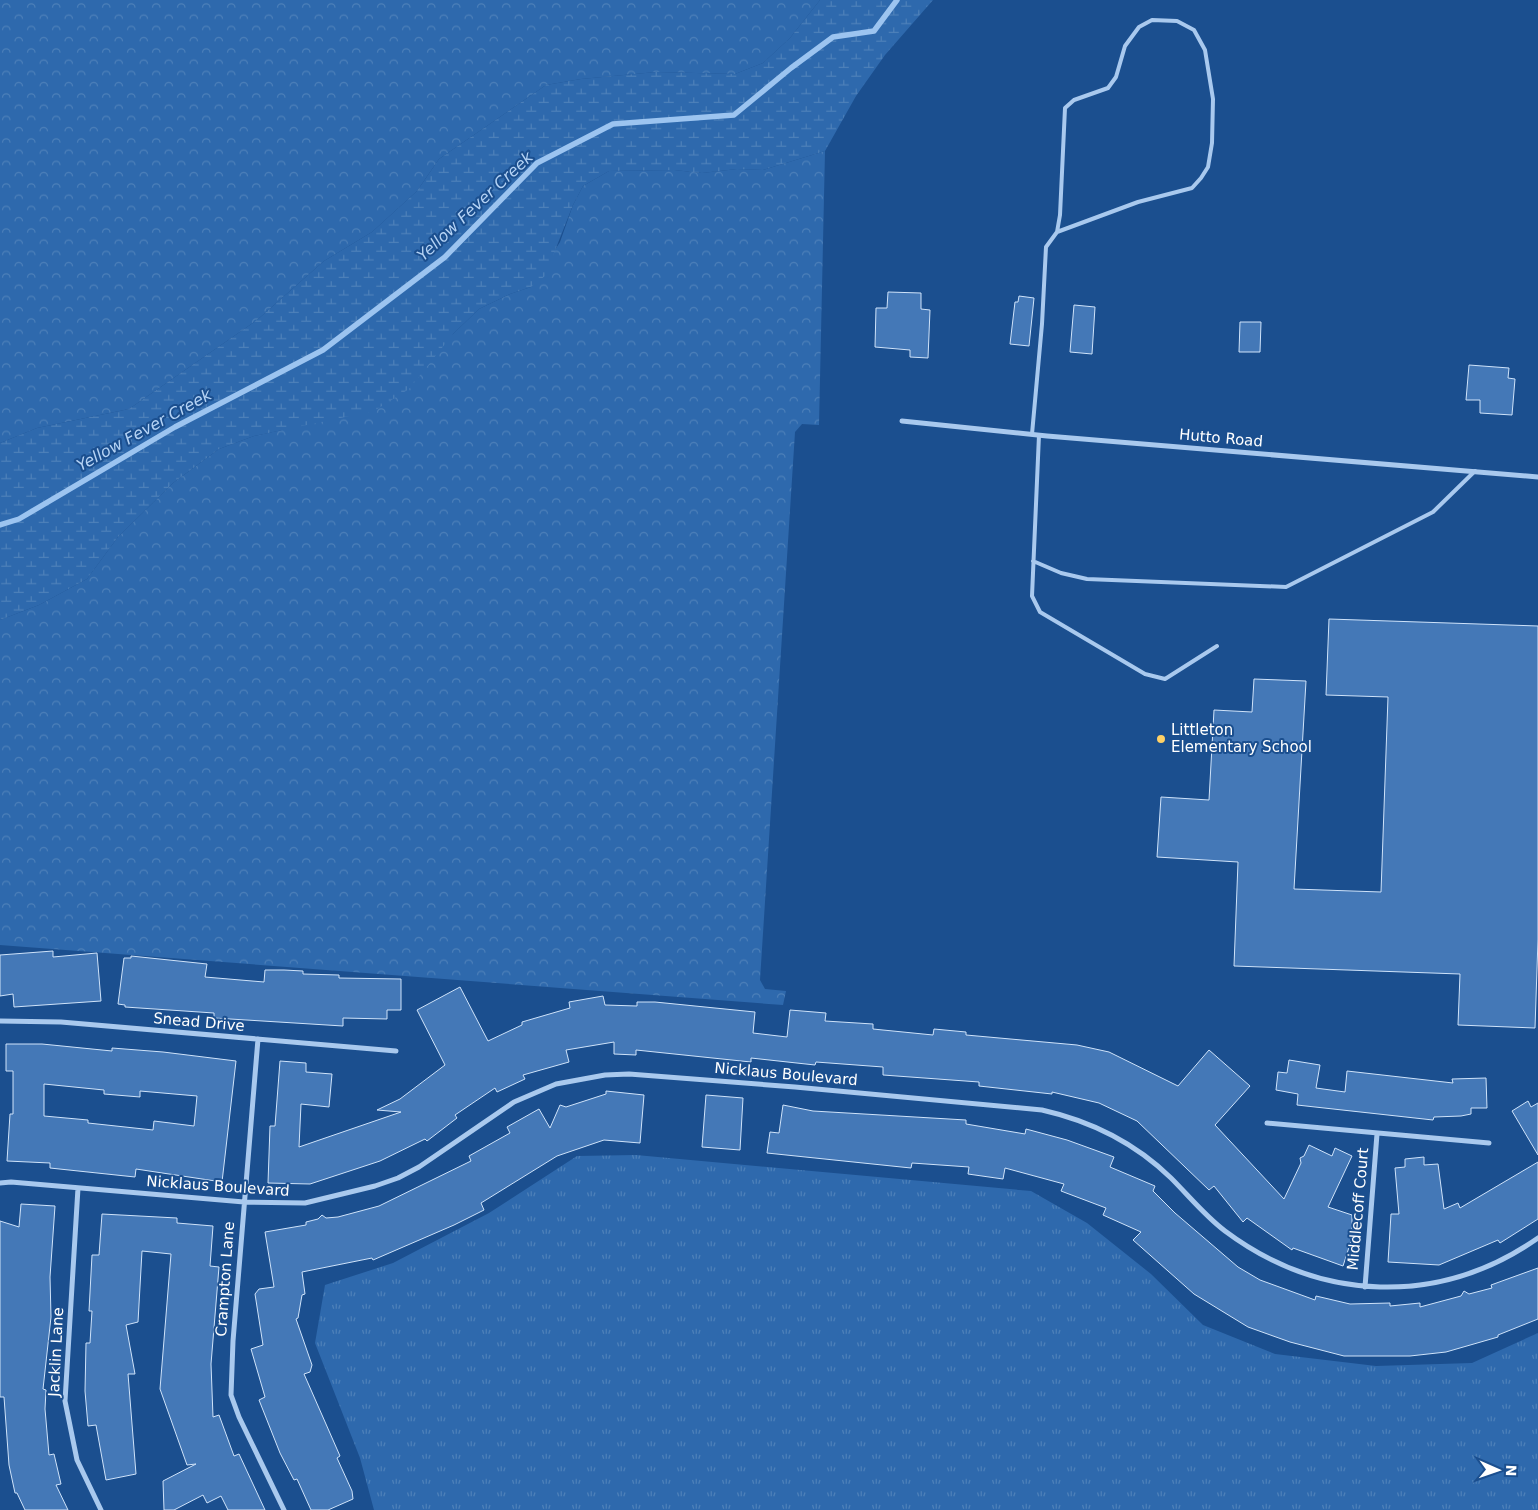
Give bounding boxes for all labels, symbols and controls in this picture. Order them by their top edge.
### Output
water label: Yellow Fever Creek [413,147,537,265]
water label: Yellow Fever Creek [73,385,215,475]
street label: Hutto Road [1178,425,1264,451]
place label: Littleton Elementary School [1171,721,1312,756]
marker: Littleton Elementary School [1155,733,1167,745]
street label: Snead Drive [153,1009,245,1035]
street label: Nicklaus Boulevard [714,1059,858,1089]
street label: Middlecoff Court [1344,1147,1372,1271]
street label: Nicklaus Boulevard [146,1172,290,1200]
street label: Crampton Lane [212,1221,238,1337]
street label: Jacklin Lane [45,1307,67,1398]
north arrow [1473,1445,1523,1495]
text: N [1503,1464,1519,1477]

